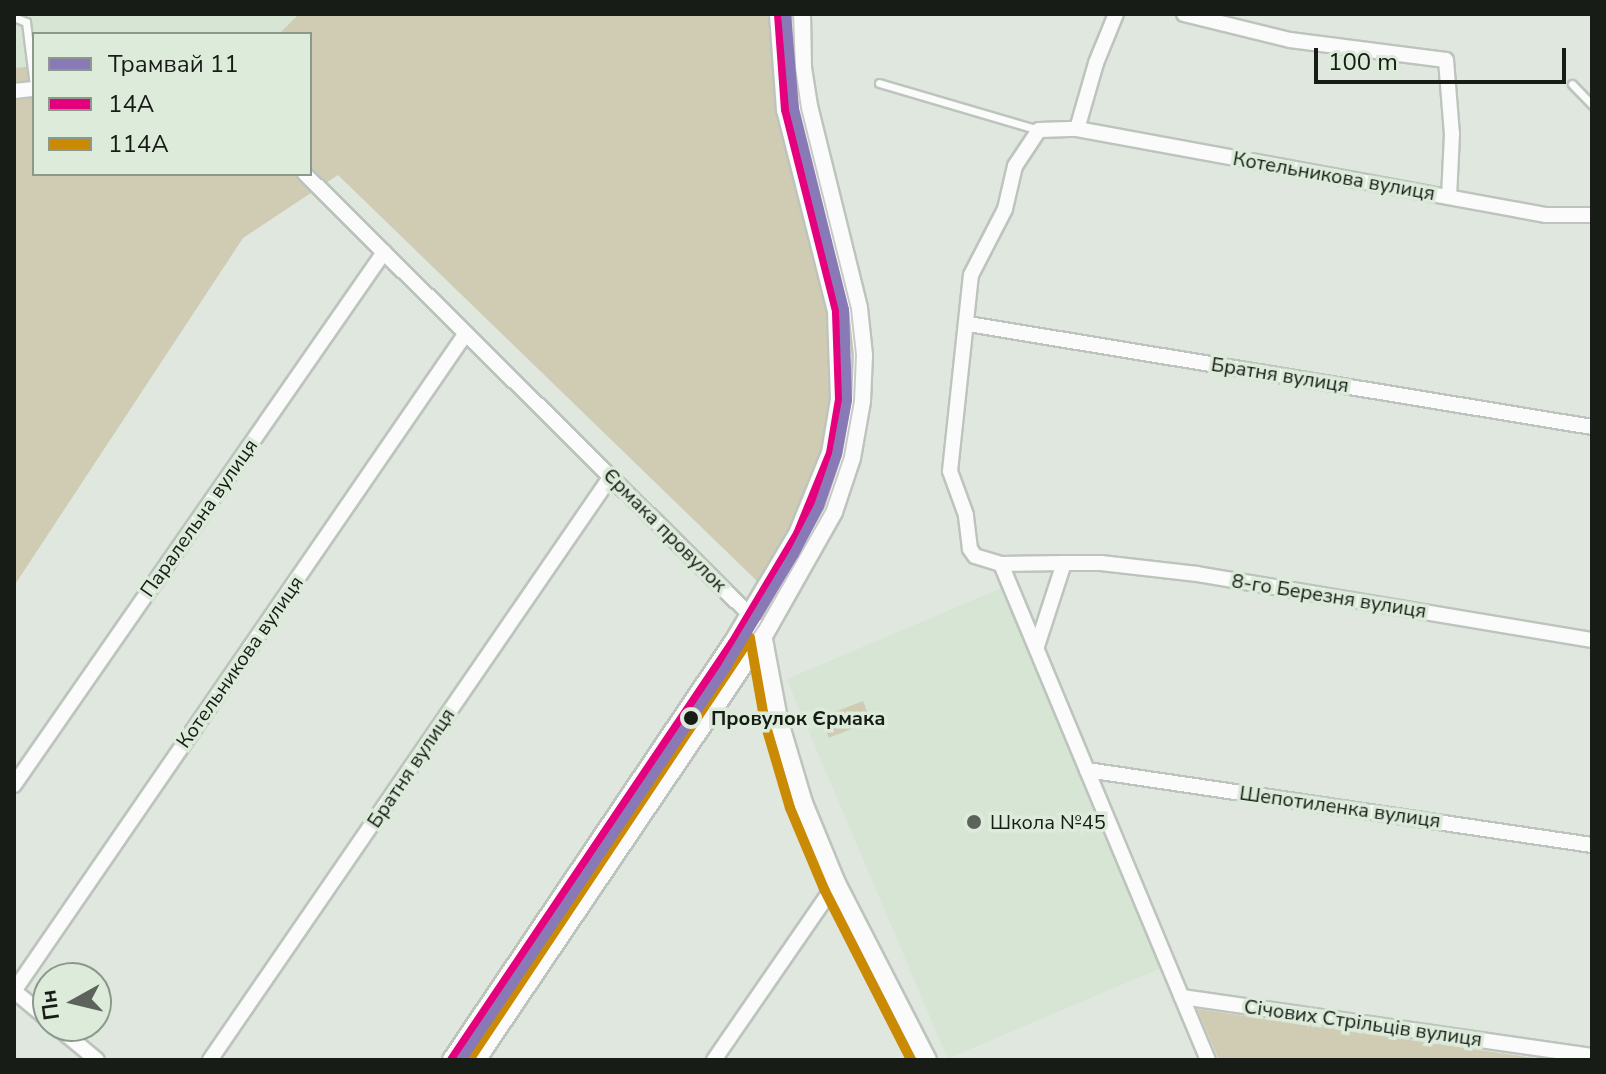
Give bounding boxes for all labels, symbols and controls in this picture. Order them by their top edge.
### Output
legend [32,32,312,176]
scale bar [1318,32,1570,82]
text: 100 m [1328,46,1398,78]
text: Трамвай 11 [108,48,239,80]
text: 14А [108,88,154,120]
text: 114А [108,128,169,160]
street label: Котельникова вулиця [1231,146,1437,206]
street label: Братня вулиця [1209,352,1351,398]
street label: Паралельна вулиця [135,434,263,602]
street label: Єрмака провулок [598,463,732,597]
street label: 8-го Березня вулиця [1230,569,1428,623]
street label: Котельникова вулиця [171,571,309,753]
street label: Братня вулиця [362,704,460,832]
marker: Провулок Єрмака [678,705,704,731]
place label: Провулок Єрмака [711,706,885,730]
street label: Шепотиленка вулиця [1238,781,1442,833]
place label: Школа №45 [990,810,1106,834]
marker: Школа №45 [965,813,983,831]
north arrow [32,962,112,1042]
text: Пн [33,988,67,1022]
street label: Січових Стрільців вулиця [1243,994,1483,1052]

